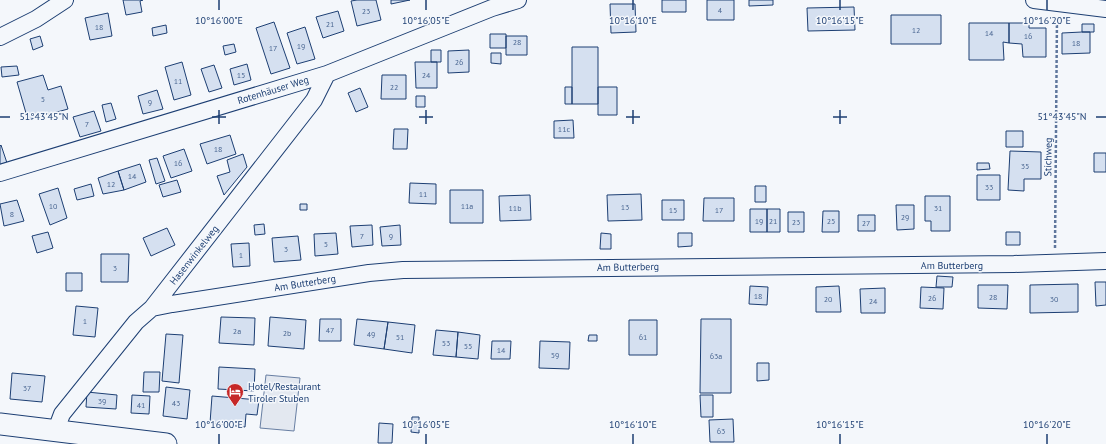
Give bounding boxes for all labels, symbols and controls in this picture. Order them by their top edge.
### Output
house number: 4 [718,5,723,15]
house number: 23 [362,6,370,16]
text: 10°16'00"E [195,14,243,27]
text: 10°16'05"E [402,14,450,27]
text: 10°16'10"E [609,14,657,27]
text: 10°16'15"E [816,14,864,27]
text: 10°16'20"E [1023,14,1071,27]
house number: 21 [326,19,334,29]
house number: 18 [95,22,103,32]
house number: 12 [912,25,920,35]
house number: 14 [985,28,994,38]
house number: 16 [1024,31,1032,41]
house number: 28 [513,37,521,47]
house number: 18 [1072,38,1080,48]
house number: 19 [297,41,305,51]
house number: 17 [269,43,277,53]
house number: 26 [455,57,463,67]
house number: 15 [237,70,245,80]
house number: 24 [422,70,431,80]
street label: Rotenhäuser Weg [236,73,310,107]
house number: 11 [174,76,182,86]
house number: 22 [390,82,398,92]
house number: 5 [41,94,45,104]
house number: 9 [148,97,152,107]
text: 51°43'45"N [19,110,69,123]
text: 51°43'45"N [1037,110,1087,123]
house number: 7 [85,119,89,129]
house number: 11c [558,124,571,134]
street label: Stichweg [1041,137,1055,177]
house number: 18 [214,144,222,154]
house number: 16 [174,158,182,168]
house number: 35 [1021,161,1029,171]
house number: 14 [128,171,137,181]
house number: 12 [107,179,115,189]
house number: 33 [985,182,993,192]
house number: 11 [419,189,427,199]
house number: 10 [49,201,58,211]
house number: 11a [461,201,473,211]
house number: 13 [621,202,629,212]
house number: 11b [508,203,522,213]
house number: 31 [934,203,942,213]
house number: 15 [669,205,677,215]
house number: 17 [715,205,723,215]
house number: 8 [10,209,14,219]
house number: 29 [901,212,909,222]
house number: 19 [755,216,763,226]
house number: 21 [769,216,777,226]
house number: 25 [827,216,835,226]
house number: 23 [792,217,800,227]
house number: 27 [862,218,870,228]
street label: Hasenwinkelweg [167,223,221,287]
house number: 7 [360,231,364,241]
house number: 9 [389,231,393,241]
house number: 5 [324,239,328,249]
house number: 3 [284,244,288,254]
house number: 1 [239,250,243,260]
street label: Am Butterberg [921,259,983,272]
street label: Am Butterberg [597,260,659,274]
house number: 3 [113,263,117,273]
street label: Am Butterberg [273,272,337,294]
house number: 18 [754,291,762,301]
house number: 28 [989,292,997,302]
house number: 26 [928,293,936,303]
house number: 20 [824,294,833,304]
house number: 30 [1050,294,1059,304]
house number: 24 [869,296,878,306]
house number: 1 [83,316,87,326]
house number: 47 [326,325,334,335]
house number: 2a [233,326,241,336]
house number: 2b [283,328,291,338]
house number: 49 [367,329,375,339]
house number: 51 [396,332,404,342]
house number: 61 [639,332,647,342]
house number: 53 [442,338,450,348]
house number: 55 [464,341,472,351]
house number: 14 [497,345,506,355]
house number: 59 [551,350,559,360]
house number: 63a [710,351,722,361]
place label: Hotel/Restaurant Tiroler Stuben [248,380,321,405]
hotel icon: Hotel/Restaurant Tiroler Stuben [225,382,245,407]
house number: 37 [23,383,31,393]
house number: 39 [98,396,106,406]
house number: 43 [172,398,180,408]
house number: 41 [137,400,145,410]
text: 10°16'00"E [195,418,243,431]
text: 10°16'05"E [402,418,450,431]
text: 10°16'10"E [609,418,657,431]
text: 10°16'15"E [816,418,864,431]
text: 10°16'20"E [1023,418,1071,431]
house number: 63 [717,426,725,436]

